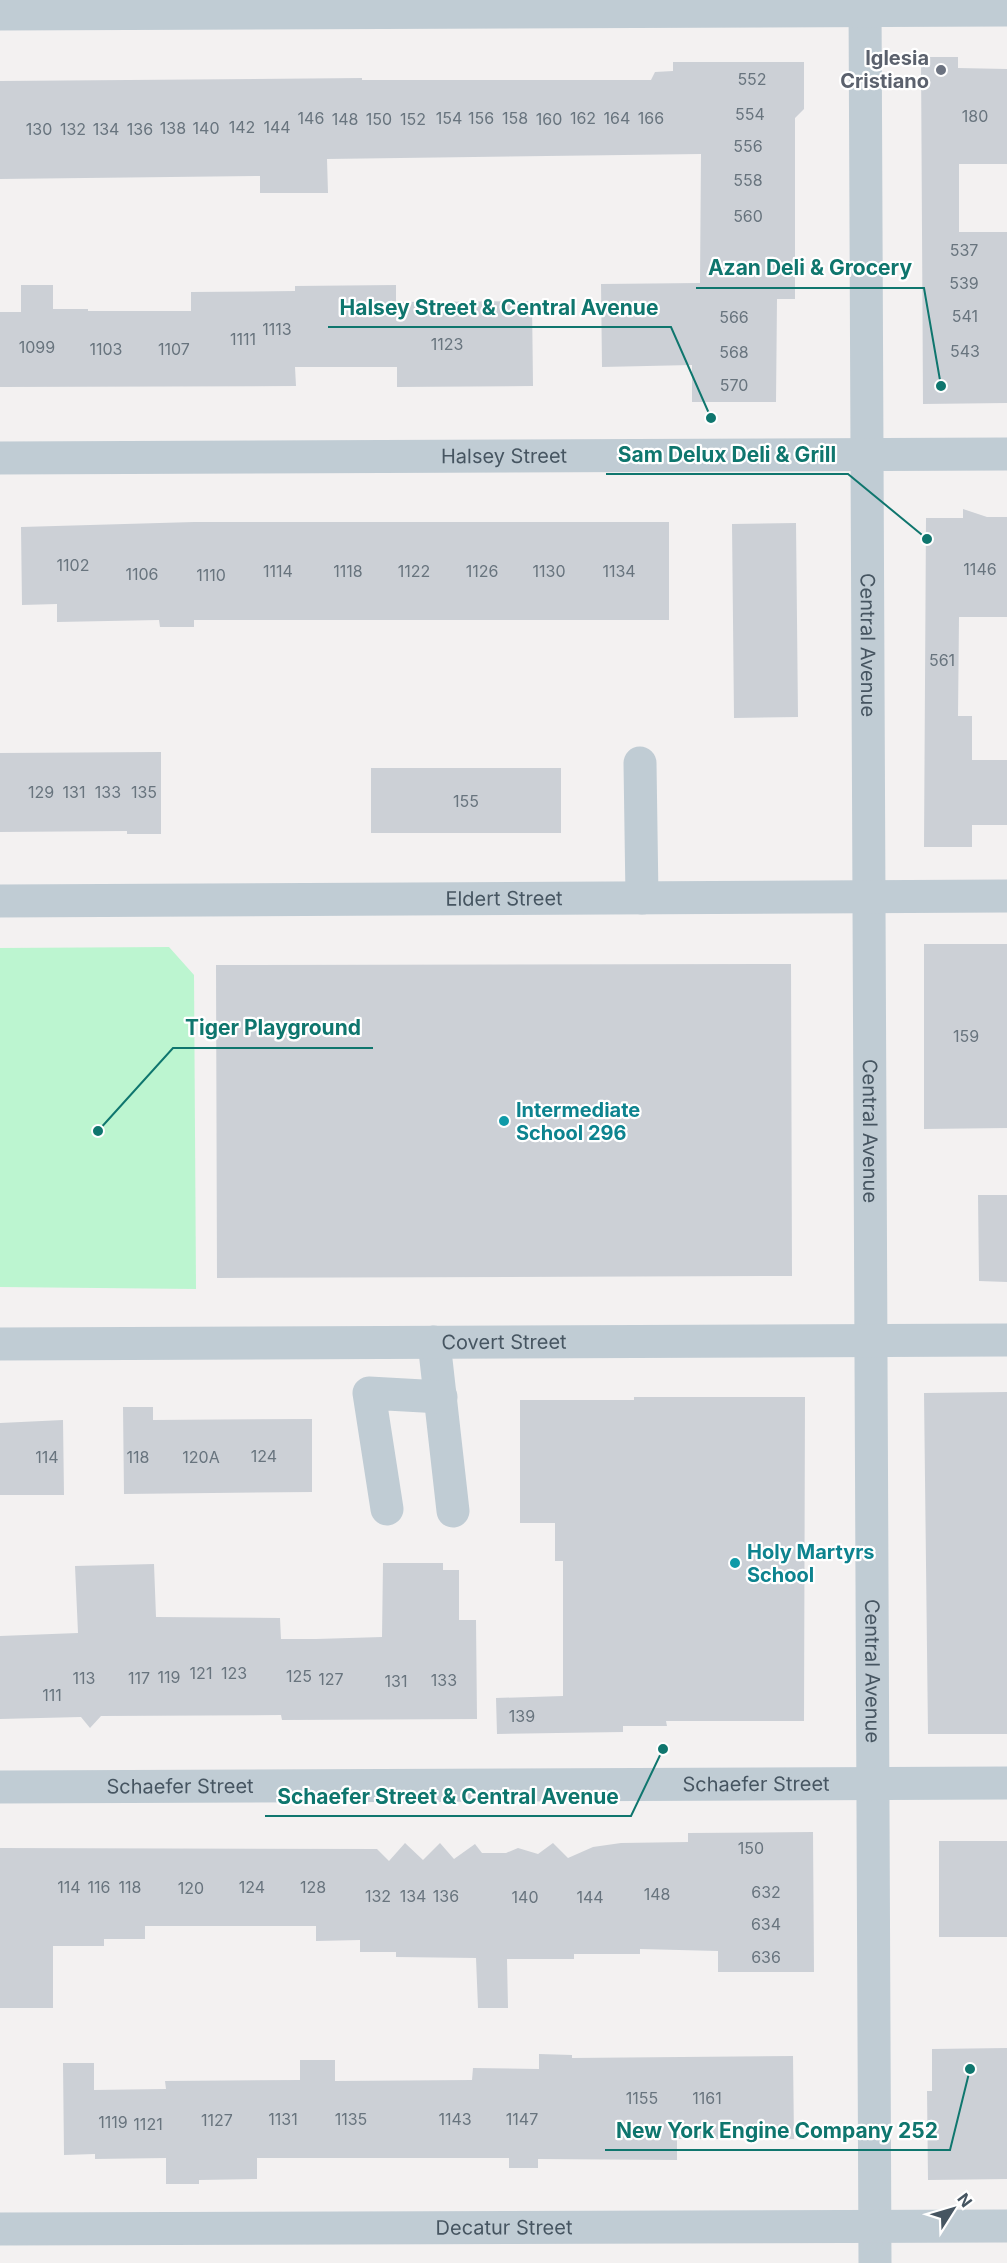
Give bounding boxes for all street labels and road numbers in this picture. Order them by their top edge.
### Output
street label: Halsey Street [441,444,568,468]
street label: Central Avenue [856,573,880,717]
street label: Eldert Street [445,886,563,911]
street label: Central Avenue [858,1059,882,1203]
street label: Covert Street [441,1330,567,1354]
street label: Central Avenue [860,1599,885,1743]
street label: Schaefer Street [682,1772,830,1796]
street label: Schaefer Street [106,1774,254,1799]
street label: Decatur Street [435,2215,573,2240]

